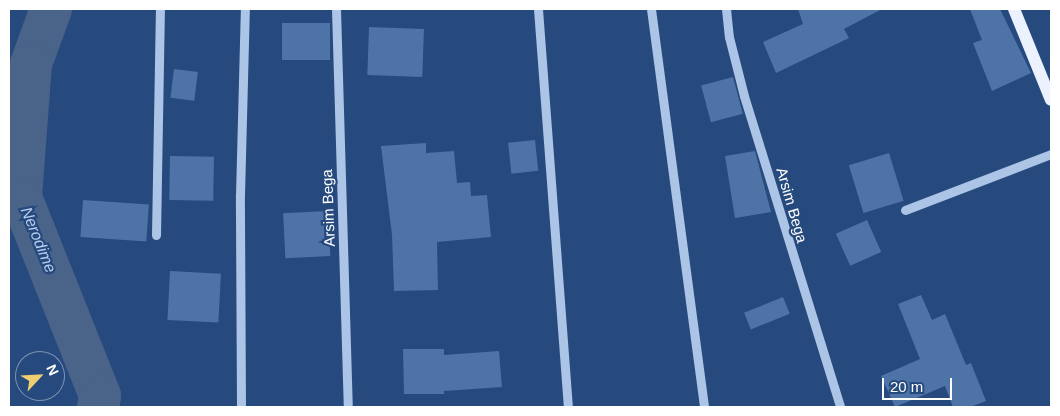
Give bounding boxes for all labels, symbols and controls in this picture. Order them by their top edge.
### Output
street label: Arsim Bega [773,165,811,245]
street label: Arsim Bega [318,169,338,247]
water label: Nerodime [16,204,60,276]
north arrow [15,351,65,401]
text: N [43,362,62,378]
scale bar [885,368,955,400]
text: 20 m [890,378,923,395]

